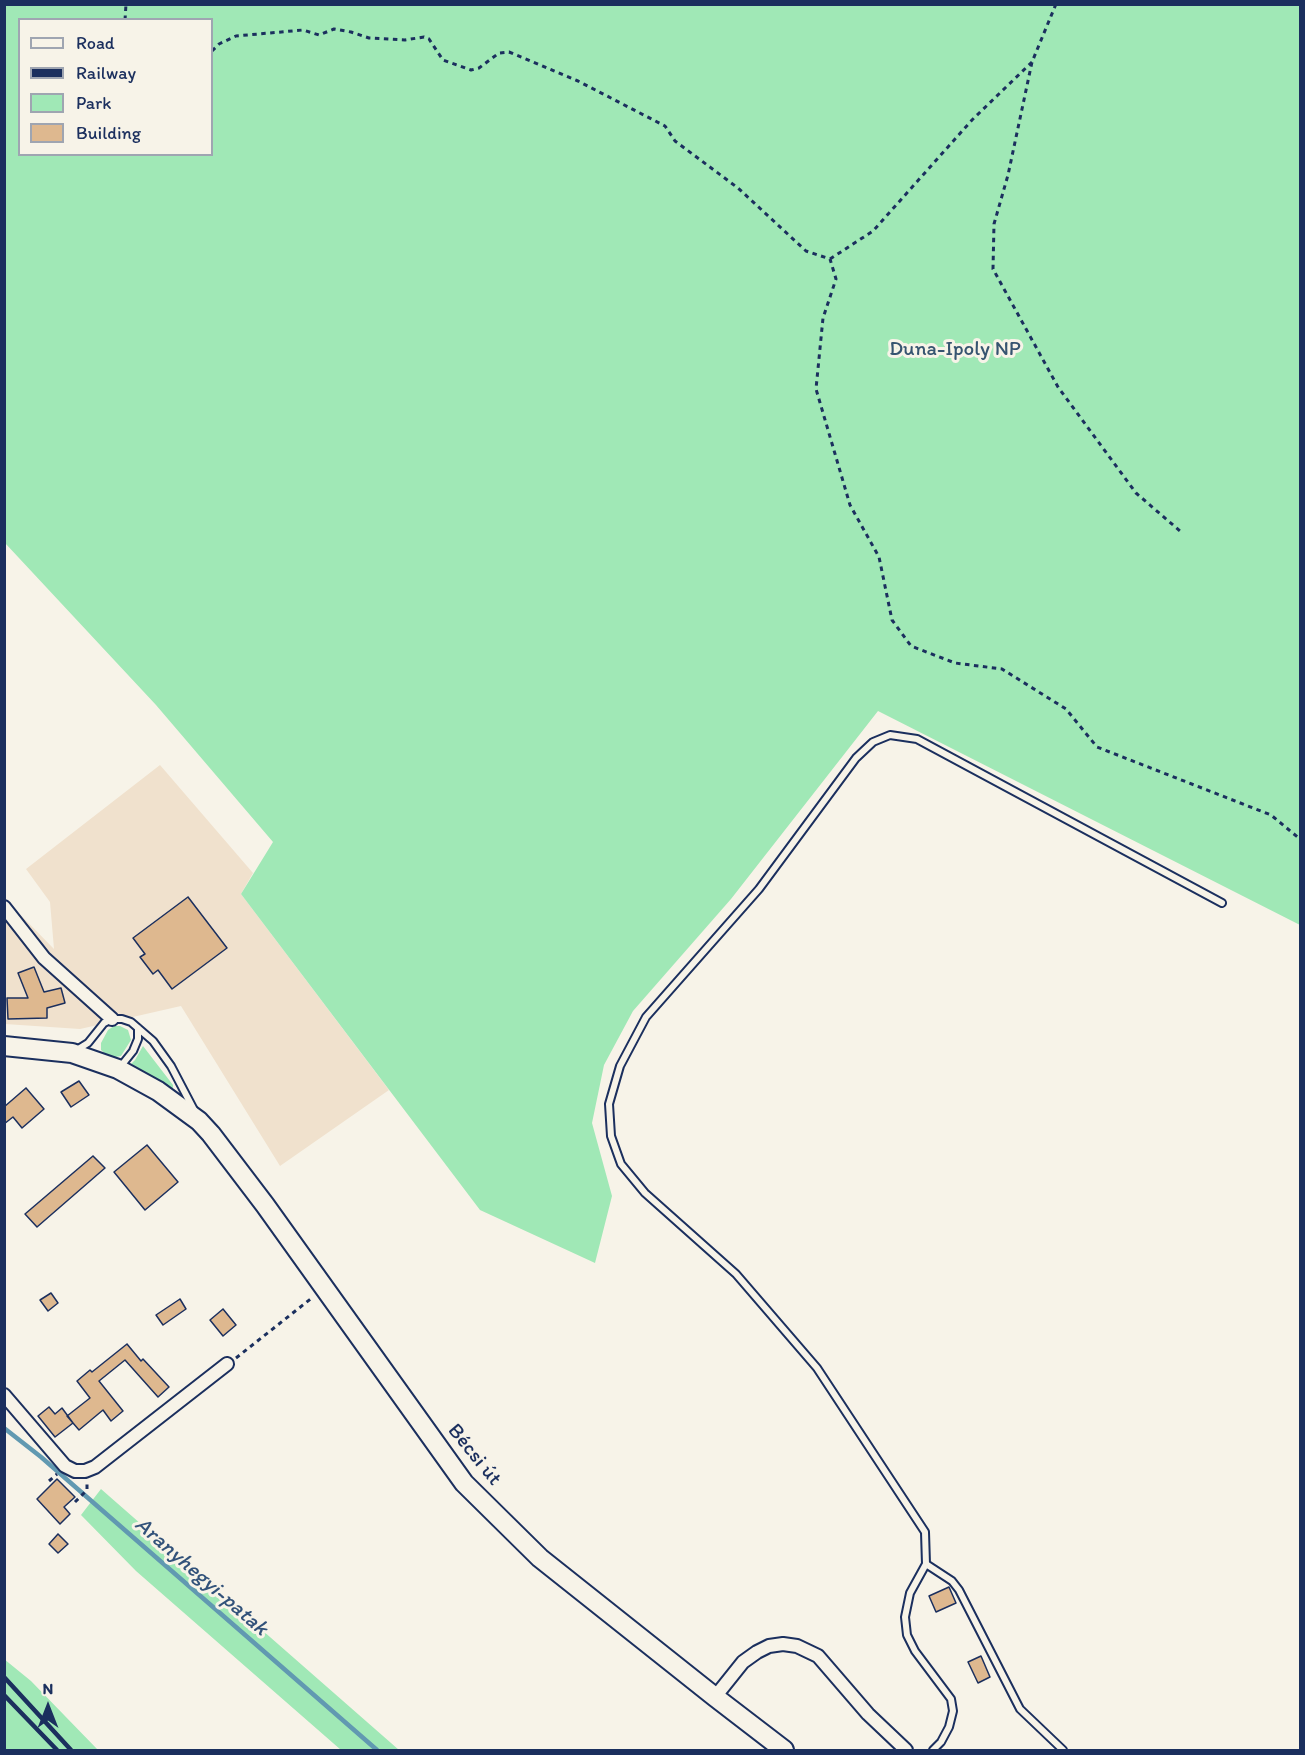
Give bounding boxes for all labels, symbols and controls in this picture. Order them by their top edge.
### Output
legend [18,18,213,156]
text: Road [76,32,115,54]
text: Railway [76,62,136,84]
text: Park [76,92,111,114]
text: Building [76,122,141,144]
park label: Duna-Ipoly NP [889,337,1021,363]
street label: Bécsi út [441,1419,507,1491]
water label: Aranyhegyi-patak [129,1512,273,1642]
north arrow [18,1677,78,1737]
text: N [43,1679,53,1698]

